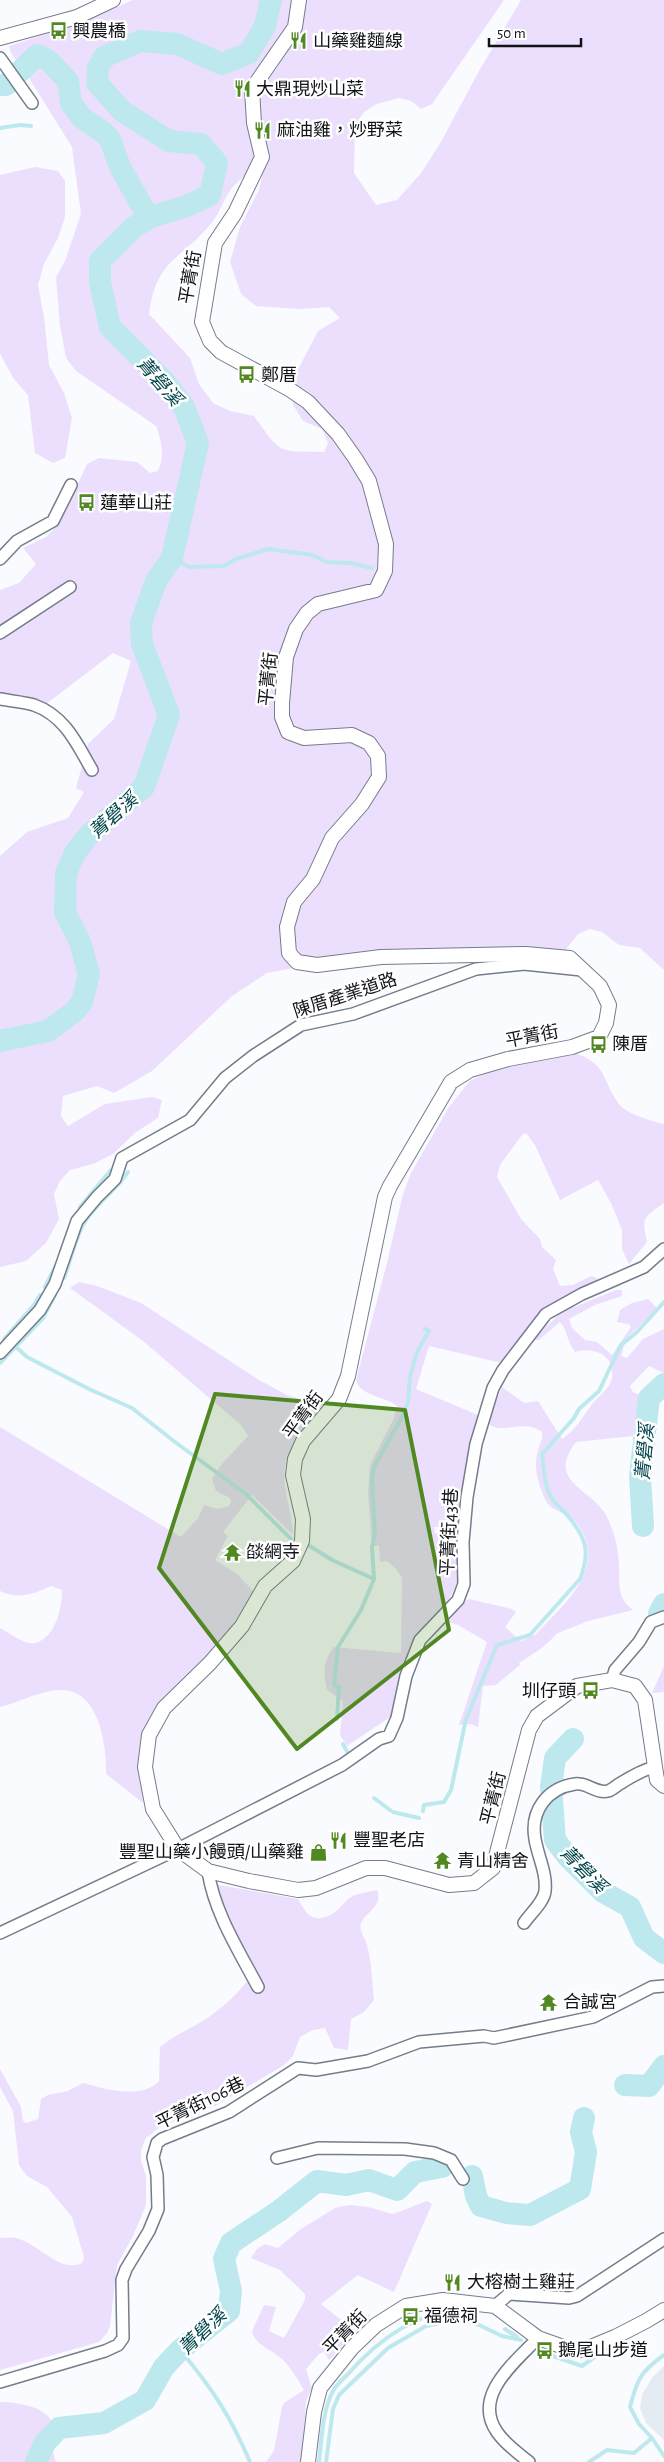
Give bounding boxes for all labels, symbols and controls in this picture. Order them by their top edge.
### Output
scale bar [489,15,582,47]
bus stop icon: 興農橋 [48,21,68,41]
place label: 興農橋 [72,21,126,41]
text: 50 m [497,26,526,41]
restaurant icon: 山藥雞麵線 [289,31,309,51]
place label: 山藥雞麵線 [313,31,403,51]
restaurant icon: 大鼎現炒山菜 [232,79,252,99]
place label: 大鼎現炒山菜 [256,79,364,99]
restaurant icon: 麻油雞，炒野菜 [253,120,273,140]
place label: 麻油雞，炒野菜 [277,120,403,140]
street label: 平菁街 [175,249,205,305]
water label: 菁礐溪 [133,354,187,412]
bus stop icon: 鄭厝 [237,365,257,385]
place label: 鄭厝 [261,365,297,385]
bus stop icon: 蓮華山莊 [76,493,96,513]
place label: 蓮華山莊 [100,493,172,513]
street label: 平菁街 [255,651,281,707]
water label: 菁礐溪 [86,787,144,842]
street label: 陳厝產業道路 [291,969,399,1021]
street label: 平菁街 [504,1021,560,1051]
bus stop icon: 陳厝 [588,1034,608,1054]
place label: 陳厝 [612,1034,648,1054]
street label: 平菁街 [279,1387,327,1443]
water label: 菁礐溪 [633,1420,658,1481]
street label: 平菁街43巷 [437,1487,461,1577]
temple icon: 燄網寺 [222,1542,242,1562]
place label: 燄網寺 [246,1542,300,1562]
place label: 圳仔頭 [522,1681,576,1701]
bus stop icon: 圳仔頭 [580,1681,600,1701]
street label: 平菁街 [477,1769,509,1827]
restaurant icon: 豐聖老店 [329,1830,349,1850]
place label: 豐聖老店 [353,1830,425,1850]
place label: 豐聖山藥小饅頭/山藥雞 [119,1842,304,1862]
shop icon: 豐聖山藥小饅頭/山藥雞 [308,1842,328,1862]
water label: 菁礐溪 [556,1842,612,1899]
temple icon: 青山精舍 [433,1851,453,1871]
place label: 青山精舍 [457,1851,529,1871]
temple icon: 合誠宮 [539,1992,559,2012]
place label: 合誠宮 [563,1992,617,2012]
street label: 平菁街106巷 [152,2073,248,2133]
restaurant icon: 大榕樹土雞莊 [443,2272,463,2292]
place label: 大榕樹土雞莊 [467,2272,575,2292]
water label: 菁礐溪 [175,2303,232,2359]
street label: 平菁街 [319,2306,371,2358]
bus stop icon: 福德祠 [400,2306,420,2326]
place label: 福德祠 [424,2306,478,2326]
bus stop icon: 鵝尾山步道 [534,2340,554,2360]
place label: 鵝尾山步道 [558,2340,648,2360]

